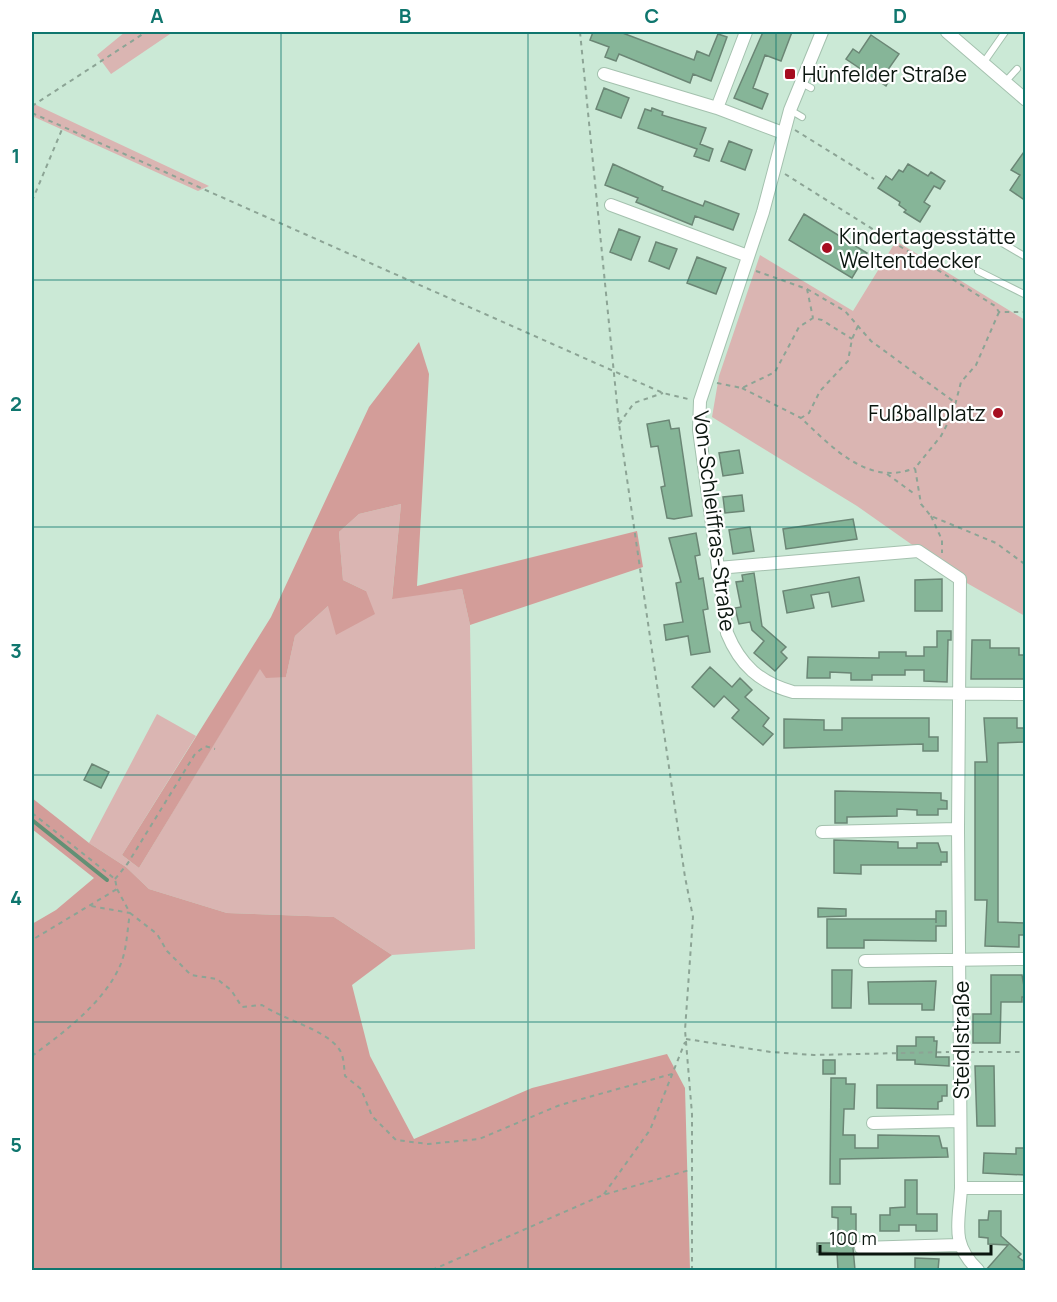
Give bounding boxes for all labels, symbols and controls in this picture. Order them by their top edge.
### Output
text: A [150,2,164,29]
text: B [399,2,412,29]
text: C [645,2,659,29]
text: D [893,2,907,29]
place label: Hünfelder Straße [802,60,967,88]
marker: Hünfelder Straße [783,67,797,81]
text: 1 [12,142,20,169]
place label: Kindertagesstätte Weltentdecker [839,222,1016,274]
marker: Kindertagesstätte Weltentdecker [820,241,834,255]
text: 2 [10,390,22,417]
place label: Fußballplatz [868,399,986,427]
marker: Fußballplatz [991,406,1005,420]
street label: Von-Schleiffras-Straße [688,409,742,633]
text: 3 [10,637,22,664]
text: 4 [10,884,22,911]
street label: Steidlstraße [947,981,975,1099]
text: 5 [10,1131,22,1158]
scale bar [820,1218,991,1256]
text: 100 m [829,1226,877,1250]

